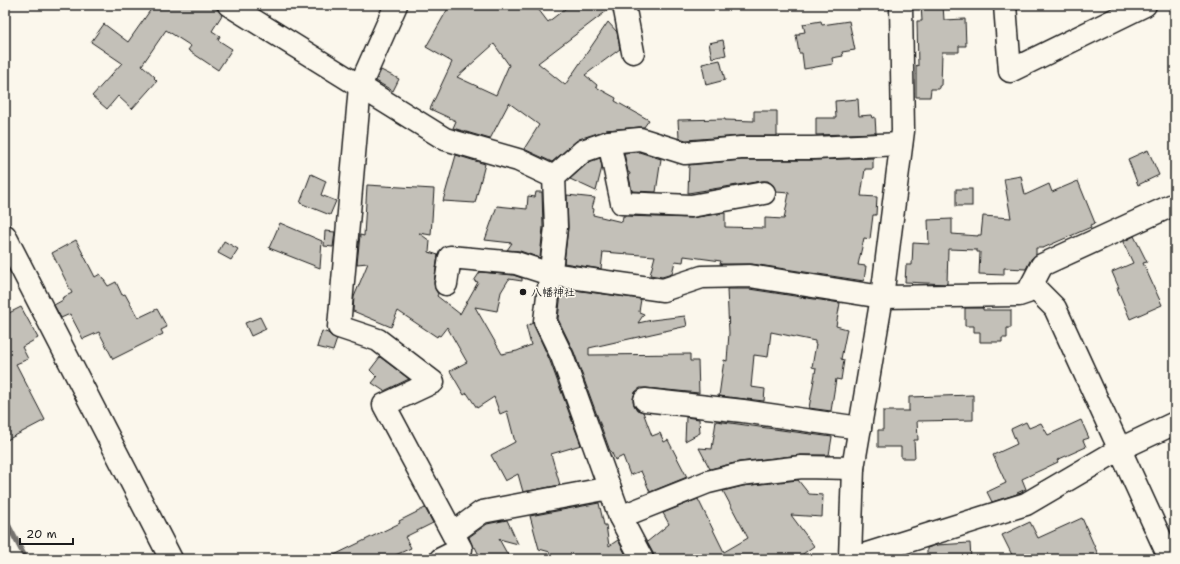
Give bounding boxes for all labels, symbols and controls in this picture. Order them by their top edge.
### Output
place label: 八幡神社 [531,285,575,300]
marker: 八幡神社 [518,287,528,297]
scale bar [20,520,73,546]
text: 20 m [26,526,57,542]

